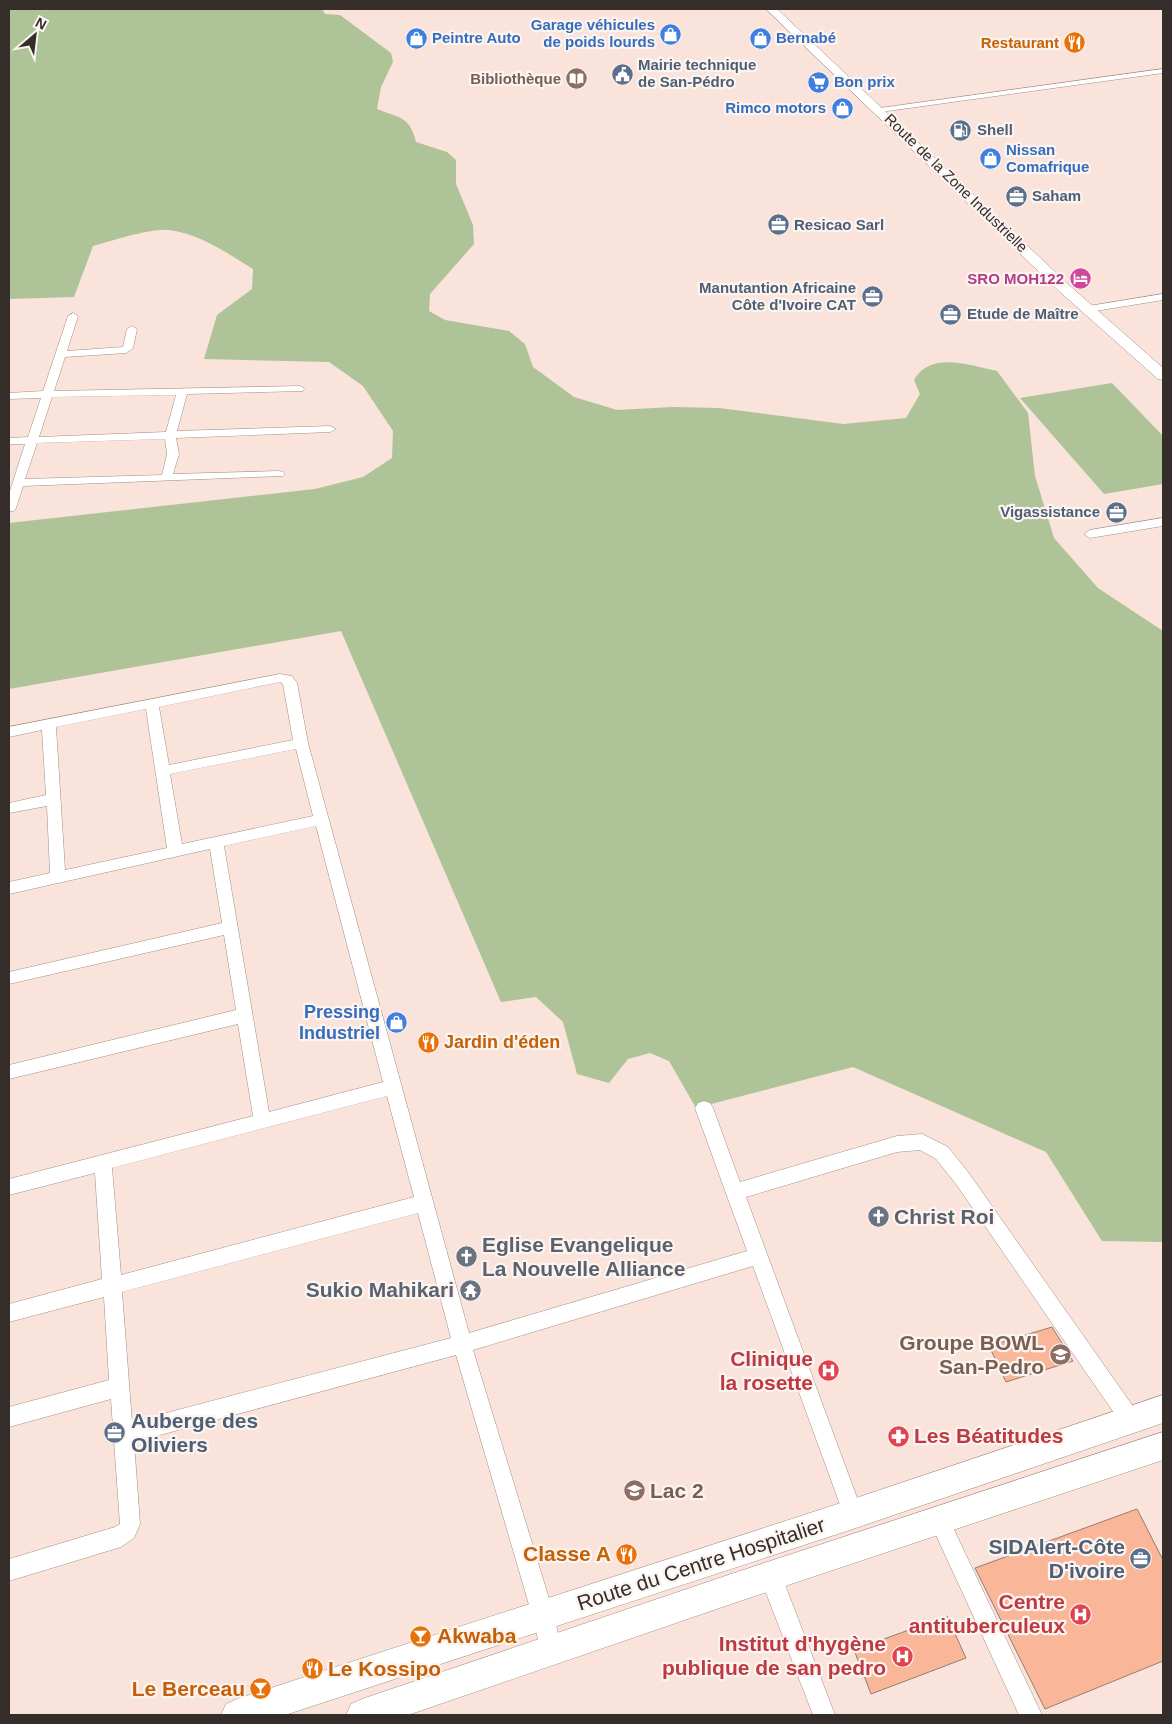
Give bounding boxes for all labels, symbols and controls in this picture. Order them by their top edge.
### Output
north arrow [10,10,60,60]
text: N [33,14,49,33]
place label: Garage véhicules de poids lourds [531,16,655,50]
shop icon: Garage véhicules de poids lourds [659,22,683,46]
shop icon: Peintre Auto [404,26,428,50]
shop icon: Bernabé [748,26,772,50]
place label: Peintre Auto [432,29,521,46]
place label: Bernabé [776,29,836,46]
restaurant icon: Restaurant [1063,31,1087,55]
place label: Restaurant [981,34,1059,51]
place label: Mairie technique de San-Pédro [638,56,756,90]
public building icon: Mairie technique de San-Pédro [610,62,634,86]
library icon: Bibliothèque [565,67,589,91]
place label: Bibliothèque [470,70,561,87]
supermarket icon: Bon prix [806,70,830,94]
place label: Bon prix [834,73,895,90]
shop icon: Rimco motors [830,96,854,120]
place label: Rimco motors [725,99,826,116]
street label: Route de la Zone Industrielle [881,110,1031,255]
fuel station icon: Shell [949,118,973,142]
place label: Shell [977,121,1013,138]
place label: Nissan Comafrique [1006,141,1089,175]
shop icon: Nissan Comafrique [978,147,1002,171]
office icon: Saham [1004,184,1028,208]
place label: Saham [1032,187,1081,204]
office icon: Resicao Sarl [766,213,790,237]
place label: Resicao Sarl [794,216,884,233]
hotel icon: SRO MOH122 [1068,267,1092,291]
place label: SRO MOH122 [967,270,1064,287]
place label: Manutantion Africaine Côte d'Ivoire CAT [699,279,856,313]
office icon: Manutantion Africaine Côte d'Ivoire CAT [860,285,884,309]
office icon: Etude de Maître [939,302,963,326]
place label: Etude de Maître [967,305,1079,322]
office icon: Vigassistance [1104,500,1128,524]
place label: Vigassistance [1000,503,1100,520]
place label: Pressing Industriel [299,1002,380,1043]
shop icon: Pressing Industriel [384,1010,408,1034]
restaurant icon: Jardin d'éden [416,1030,440,1054]
place label: Jardin d'éden [444,1032,560,1052]
church icon: Christ Roi [866,1205,890,1229]
place label: Christ Roi [894,1205,994,1228]
place label: Eglise Evangelique La Nouvelle Alliance [482,1233,685,1280]
church icon: Eglise Evangelique La Nouvelle Alliance [454,1245,478,1269]
place label: Sukio Mahikari [306,1278,454,1301]
temple icon: Sukio Mahikari [458,1278,482,1302]
place label: Groupe BOWL San-Pedro [899,1331,1044,1378]
school or university icon: Groupe BOWL San-Pedro [1048,1343,1072,1367]
place label: Clinique la rosette [720,1347,813,1394]
hospital icon: Clinique la rosette [817,1359,841,1383]
place label: Auberge des Oliviers [131,1409,258,1456]
office icon: Auberge des Oliviers [103,1421,127,1445]
pharmacy icon: Les Béatitudes [886,1424,910,1448]
place label: Les Béatitudes [914,1424,1063,1447]
school or university icon: Lac 2 [622,1479,646,1503]
place label: Lac 2 [650,1479,704,1502]
street label: Route du Centre Hospitalier [574,1513,828,1615]
place label: SIDAlert-Côte D'ivoire [988,1535,1125,1582]
place label: Classe A [523,1542,611,1565]
restaurant icon: Classe A [615,1542,639,1566]
office icon: SIDAlert-Côte D'ivoire [1129,1547,1153,1571]
place label: Centre antituberculeux [909,1590,1065,1637]
hospital icon: Centre antituberculeux [1069,1602,1093,1626]
bar icon: Akwaba [409,1624,433,1648]
place label: Akwaba [437,1624,517,1647]
place label: Institut d'hygène publique de san pedro [662,1632,886,1679]
hospital icon: Institut d'hygène publique de san pedro [890,1644,914,1668]
restaurant icon: Le Kossipo [300,1657,324,1681]
place label: Le Kossipo [328,1657,441,1680]
place label: Le Berceau [132,1677,245,1700]
bar icon: Le Berceau [249,1677,273,1701]

